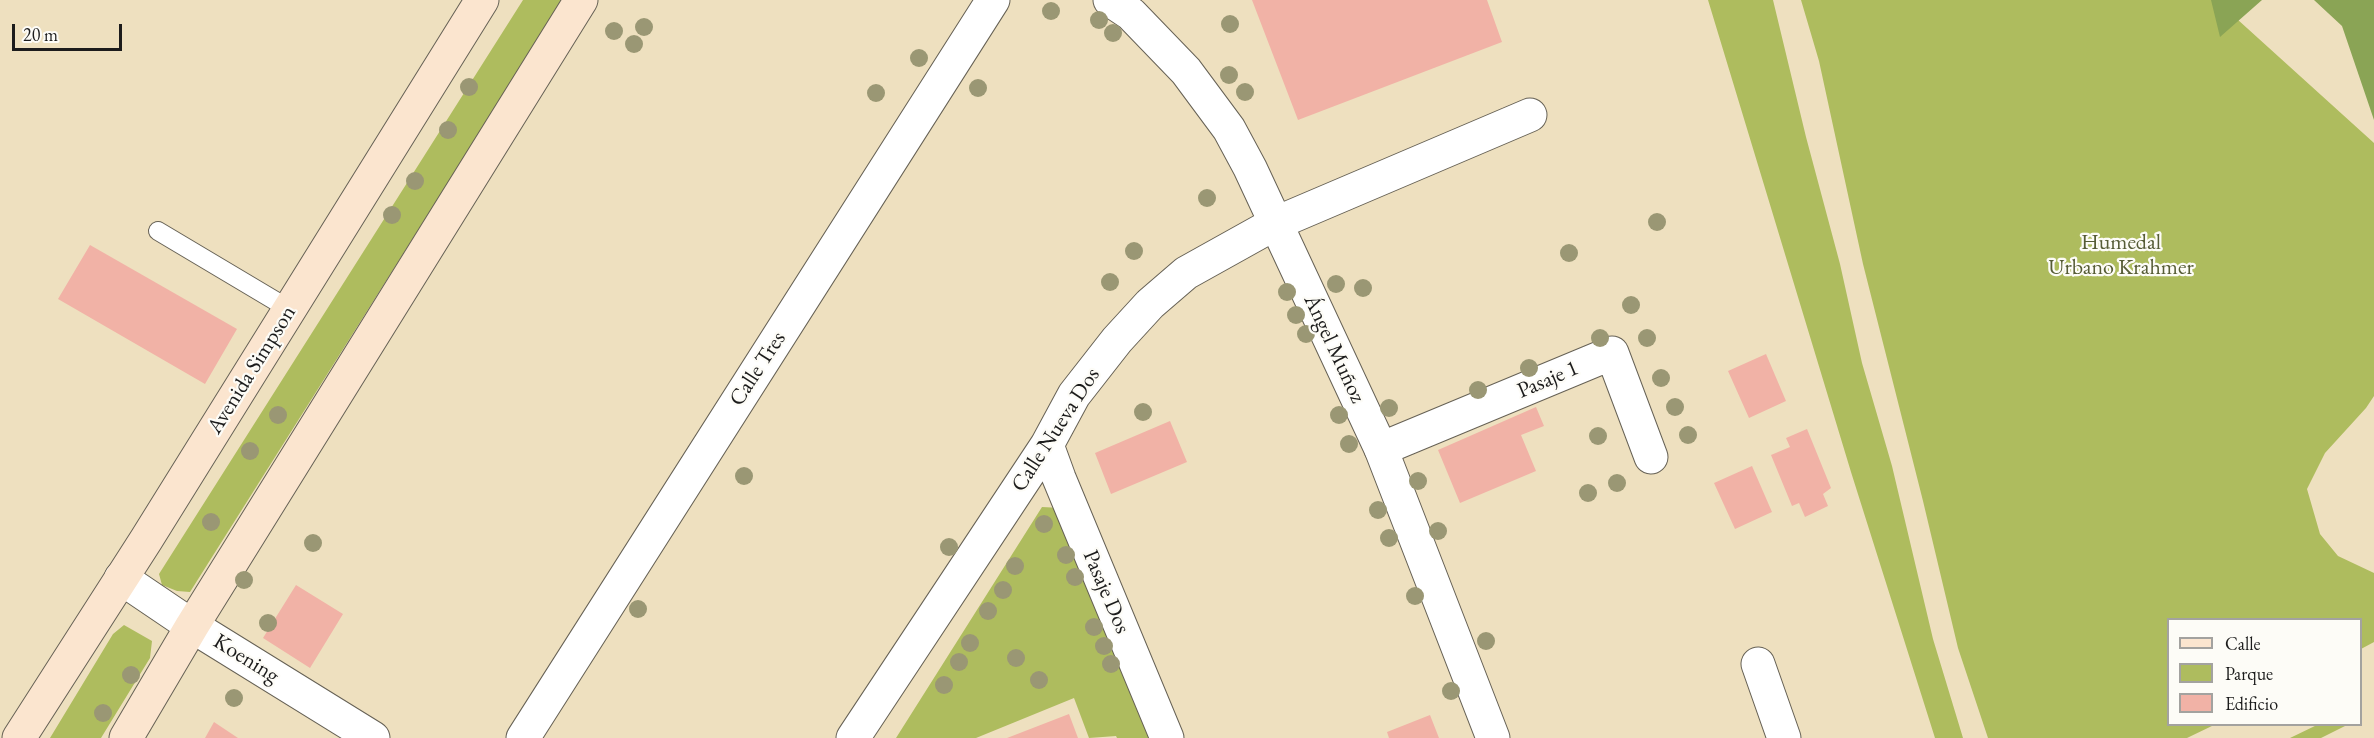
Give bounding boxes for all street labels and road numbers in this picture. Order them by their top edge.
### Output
street label: Ángel Muñoz [1297,291,1371,407]
street label: Avenida Simpson [202,301,302,439]
street label: Calle Tres [724,327,792,411]
street label: Pasaje 1 [1513,355,1583,405]
street label: Calle Nueva Dos [1006,363,1106,497]
street label: Pasaje Dos [1077,546,1135,638]
street label: Koening [208,629,284,689]

